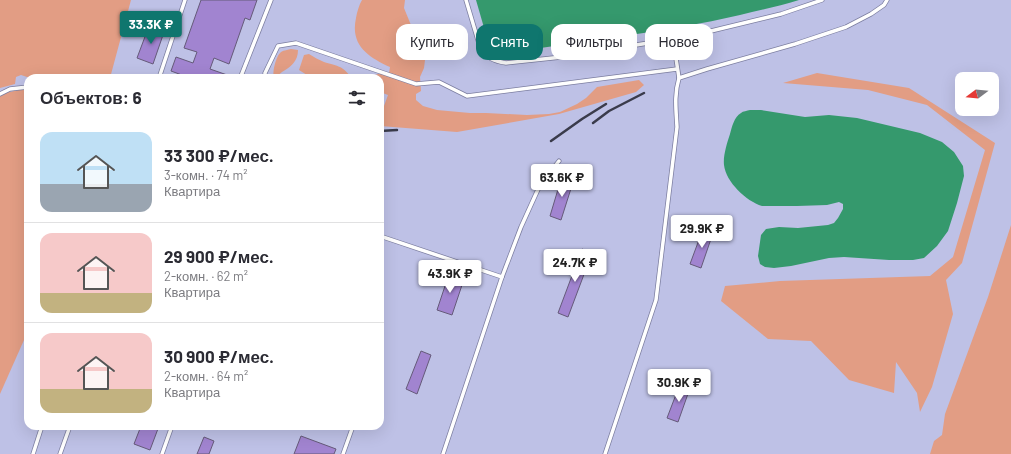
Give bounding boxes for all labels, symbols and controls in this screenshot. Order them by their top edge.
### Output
pin: 33.3K ₽ [114,11,188,45]
text: 33.3K ₽ [129,16,173,32]
chip: Купить [396,24,468,60]
chip: Снять [476,24,543,60]
chip: Фильтры [551,24,637,60]
chip: Новое [645,24,713,60]
north arrow [955,72,999,116]
map controls [955,72,999,116]
text: Объектов: 6 [40,87,142,107]
icon: filters [346,87,368,109]
text: 33 300 ₽/мес. [164,145,274,165]
icon: home [72,148,120,196]
pin: 63.6K ₽ [525,164,599,198]
text: 3-комн. · 74 m² [164,167,247,183]
text: 63.6K ₽ [540,169,584,185]
text: Квартира [164,183,220,199]
pin: 29.9K ₽ [665,215,739,249]
text: 29.9K ₽ [680,220,724,236]
text: 29 900 ₽/мес. [164,246,274,266]
icon: home [72,249,120,297]
pin: 24.7K ₽ [538,249,612,283]
text: 24.7K ₽ [553,254,597,270]
pin: 43.9K ₽ [413,260,487,294]
text: 43.9K ₽ [427,265,473,281]
text: 2-комн. · 62 m² [164,268,248,284]
text: Квартира [164,284,220,300]
text: 30 900 ₽/мес. [164,346,274,366]
icon: home [72,349,120,397]
text: 2-комн. · 64 m² [164,368,248,384]
pin: 30.9K ₽ [642,369,716,403]
text: 30.9K ₽ [657,374,701,390]
text: Квартира [164,384,220,400]

